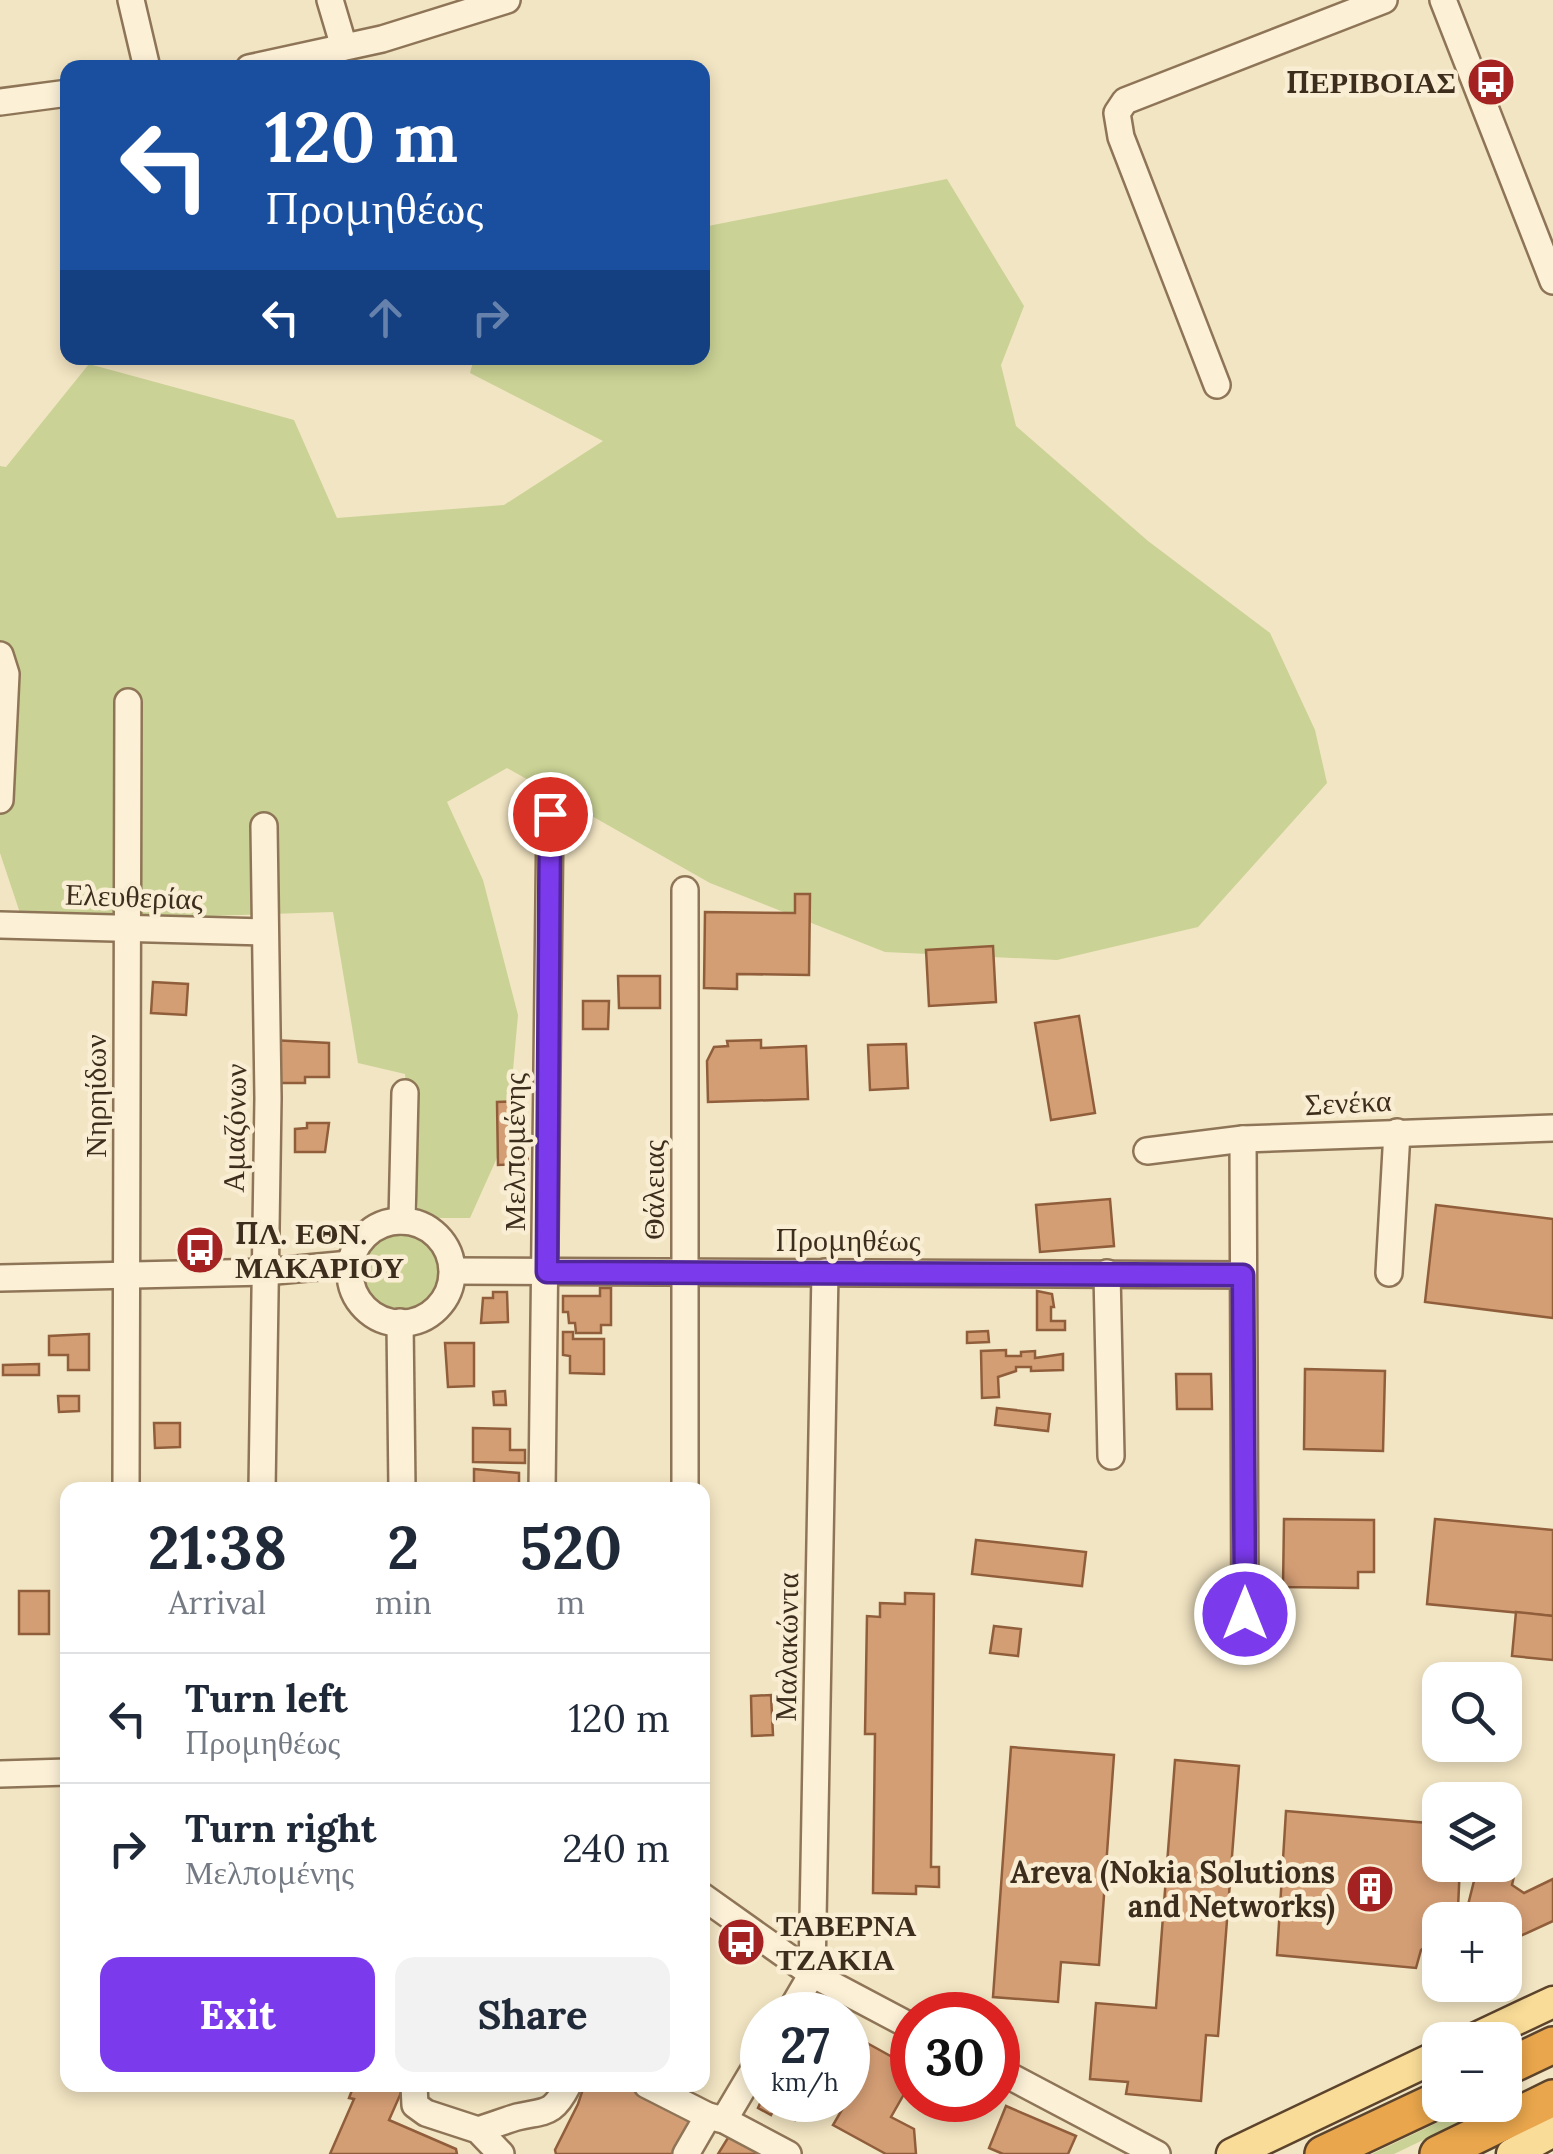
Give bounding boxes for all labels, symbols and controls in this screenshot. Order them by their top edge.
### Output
bus stop icon: ΠΕΡΙΒΟΙΑΣ [1465,56,1517,108]
place label: ΠΕΡΙΒΟΙΑΣ [1286,63,1456,101]
text: 120 m [265,92,458,181]
icon: left [100,100,230,230]
text: Προμηθέως [265,179,483,236]
icon: left [253,290,308,345]
icon: ahead [358,290,413,345]
icon: right [463,290,518,345]
pin [508,772,593,857]
icon: arrive [523,787,578,842]
street label: Ελευθερίας [64,875,204,917]
street label: Νηρηίδων [76,1034,114,1158]
street label: Αμαζόνων [214,1063,254,1193]
street label: Μελπομένης [495,1073,533,1231]
street label: Σενέκα [1304,1081,1393,1123]
street label: Θάλειας [634,1140,672,1240]
place label: ΠΛ. ΕΘΝ. ΜΑΚΑΡΙΟΥ [235,1214,405,1286]
street label: Προμηθέως [775,1221,921,1259]
bus stop icon: ΠΛ. ΕΘΝ. ΜΑΚΑΡΙΟΥ [174,1224,226,1276]
text: 21:38 [148,1509,287,1585]
text: 2 [387,1509,419,1585]
text: 520 [520,1509,622,1585]
position arrow [1193,1562,1297,1666]
street label: Μαλακώντα [766,1572,806,1722]
text: Arrival [169,1582,266,1623]
text: min [375,1582,432,1623]
text: m [557,1582,585,1623]
map controls [1422,1662,1522,2122]
button: search [1422,1662,1522,1762]
text: Turn left [185,1674,348,1722]
icon: left [100,1691,155,1746]
text: 120 m [568,1694,670,1742]
text: Προμηθέως [185,1722,340,1763]
button: layers [1422,1782,1522,1882]
text: Turn right [185,1804,376,1852]
icon: right [100,1821,155,1876]
text: 240 m [562,1824,670,1872]
text: Μελπομένης [185,1852,354,1893]
place label: Areva (Nokia Solutions and Networks) [1010,1853,1335,1926]
building icon: Areva (Nokia Solutions and Networks) [1344,1863,1396,1915]
button: + [1422,1902,1522,2002]
place label: ΤΑΒΕΡΝΑ ΤΖΑΚΙΑ [776,1906,917,1978]
bus stop icon: ΤΑΒΕΡΝΑ ΤΖΑΚΙΑ [715,1916,767,1968]
button: Exit [100,1957,375,2072]
button: Share [395,1957,670,2072]
speed limit sign: 30 [890,1992,1020,2122]
text: 27 [780,2013,830,2077]
button: − [1422,2022,1522,2122]
text: km/h [771,2066,839,2098]

